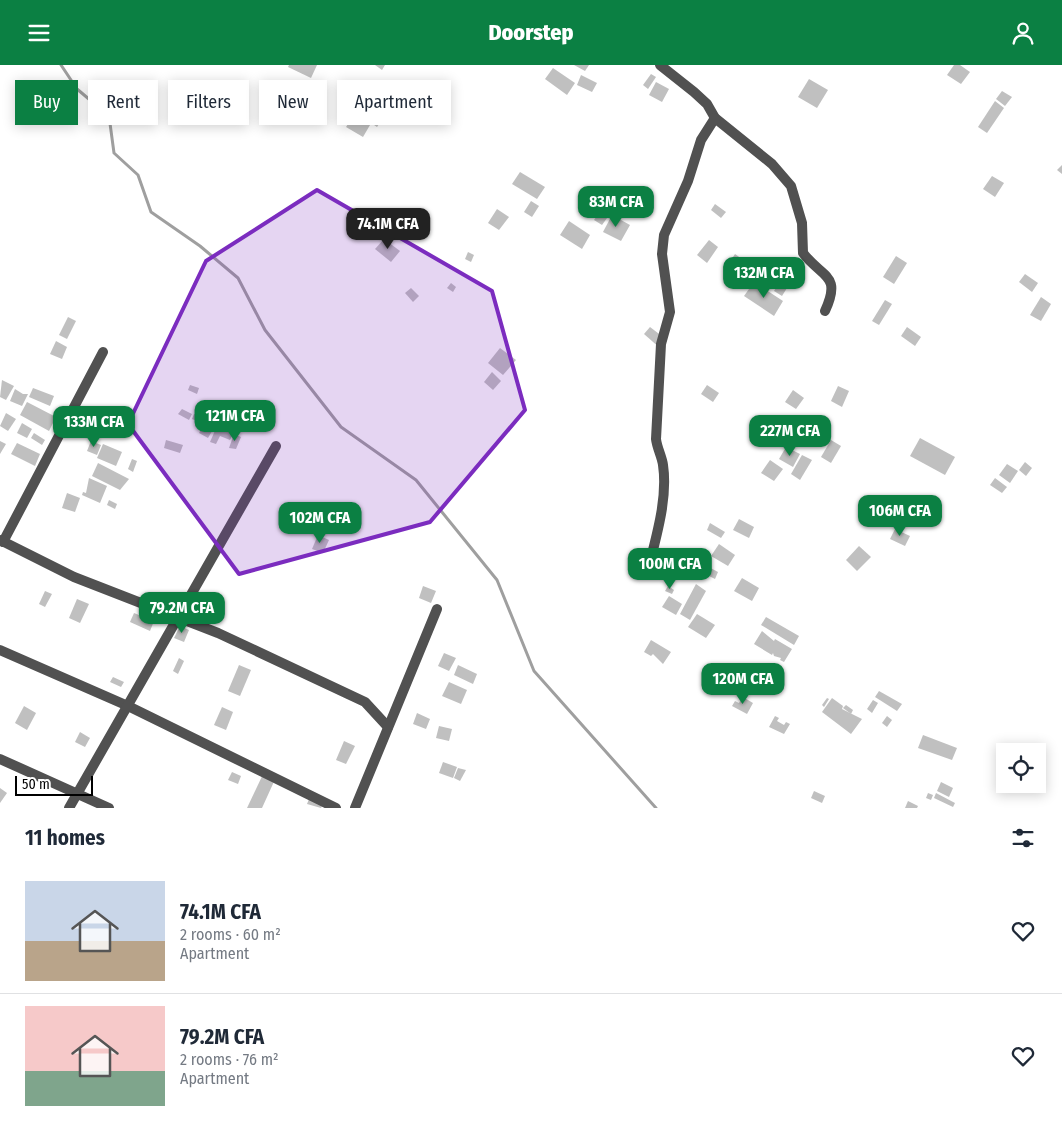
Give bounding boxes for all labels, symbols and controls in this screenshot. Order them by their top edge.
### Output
icon: menu [25,19,53,47]
text: Doorstep [488,19,574,46]
icon: person [1009,19,1037,47]
chip: Buy [15,80,78,125]
chip: Rent [88,80,158,125]
chip: Filters [168,80,249,125]
chip: New [259,80,327,125]
chip: Apartment [337,80,451,125]
pin: 83M CFA [570,185,662,228]
text: 83M CFA [589,192,643,211]
pin: 74.1M CFA [331,207,445,250]
text: 74.1M CFA [357,214,419,233]
pin: 132M CFA [712,257,816,299]
text: 132M CFA [734,263,794,282]
pin: 121M CFA [183,399,287,442]
pin: 133M CFA [42,405,146,448]
text: 121M CFA [206,406,264,425]
text: 133M CFA [64,412,124,431]
pin: 227M CFA [738,415,842,457]
text: 227M CFA [760,421,820,440]
pin: 106M CFA [848,495,952,537]
pin: 102M CFA [268,501,372,544]
text: 106M CFA [869,501,931,520]
text: 102M CFA [290,508,350,527]
pin: 100M CFA [618,547,722,590]
text: 100M CFA [639,554,701,573]
pin: 79.2M CFA [125,591,239,634]
text: 79.2M CFA [150,598,214,617]
pin: 120M CFA [691,663,795,705]
text: 120M CFA [712,669,774,688]
map controls [996,743,1046,793]
button: locate [996,743,1046,793]
scale bar [15,773,92,796]
text: 50 m [22,776,50,793]
icon: filters [1009,824,1037,852]
text: 11 homes [25,825,105,851]
text: 74.1M CFA [180,899,261,925]
icon: home [65,901,125,961]
icon: heart [1009,917,1037,945]
text: 2 rooms · 60 m² [180,925,281,944]
text: Apartment [180,944,249,963]
text: 79.2M CFA [180,1024,264,1050]
icon: home [65,1026,125,1086]
icon: heart [1009,1042,1037,1070]
text: 2 rooms · 76 m² [180,1050,279,1069]
text: Apartment [180,1069,249,1088]

